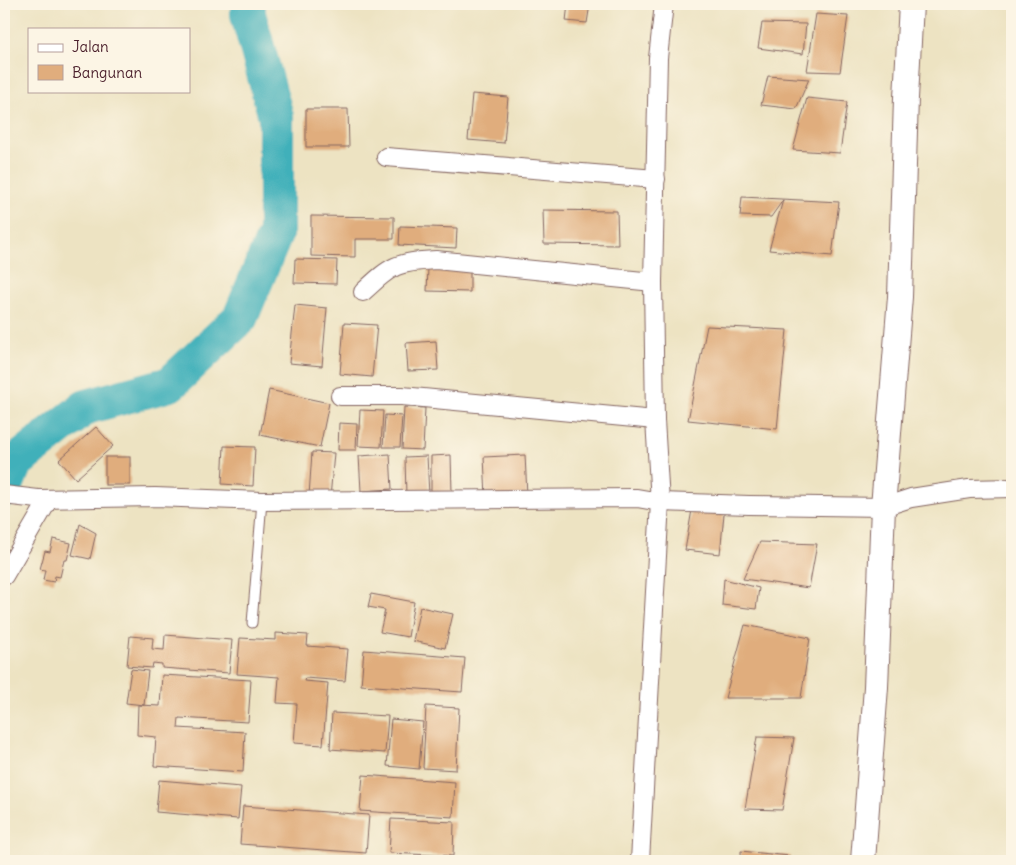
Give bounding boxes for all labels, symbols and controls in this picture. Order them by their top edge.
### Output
legend [28,28,190,92]
text: Jalan [72,37,109,56]
text: Bangunan [72,63,142,82]

